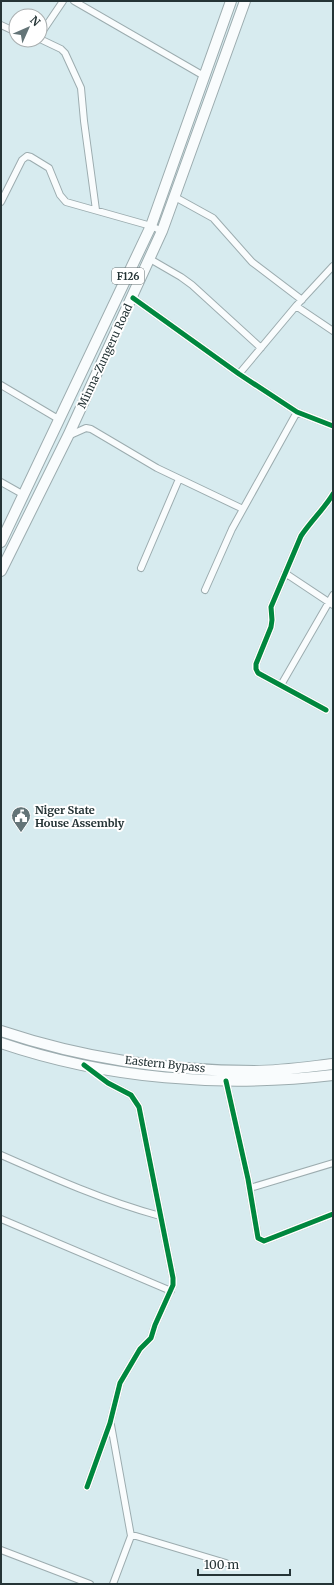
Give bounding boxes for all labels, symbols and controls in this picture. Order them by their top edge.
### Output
north arrow [8,8,48,48]
text: N [27,13,43,29]
road number: F126 [112,268,144,284]
street label: Minna-Zungeru Road [75,301,136,410]
place label: Niger State House Assembly [35,803,125,830]
public building icon: Niger State House Assembly [10,805,32,833]
street label: Eastern Bypass [124,1053,206,1075]
scale bar [198,1551,290,1577]
text: 100 m [204,1557,239,1572]

